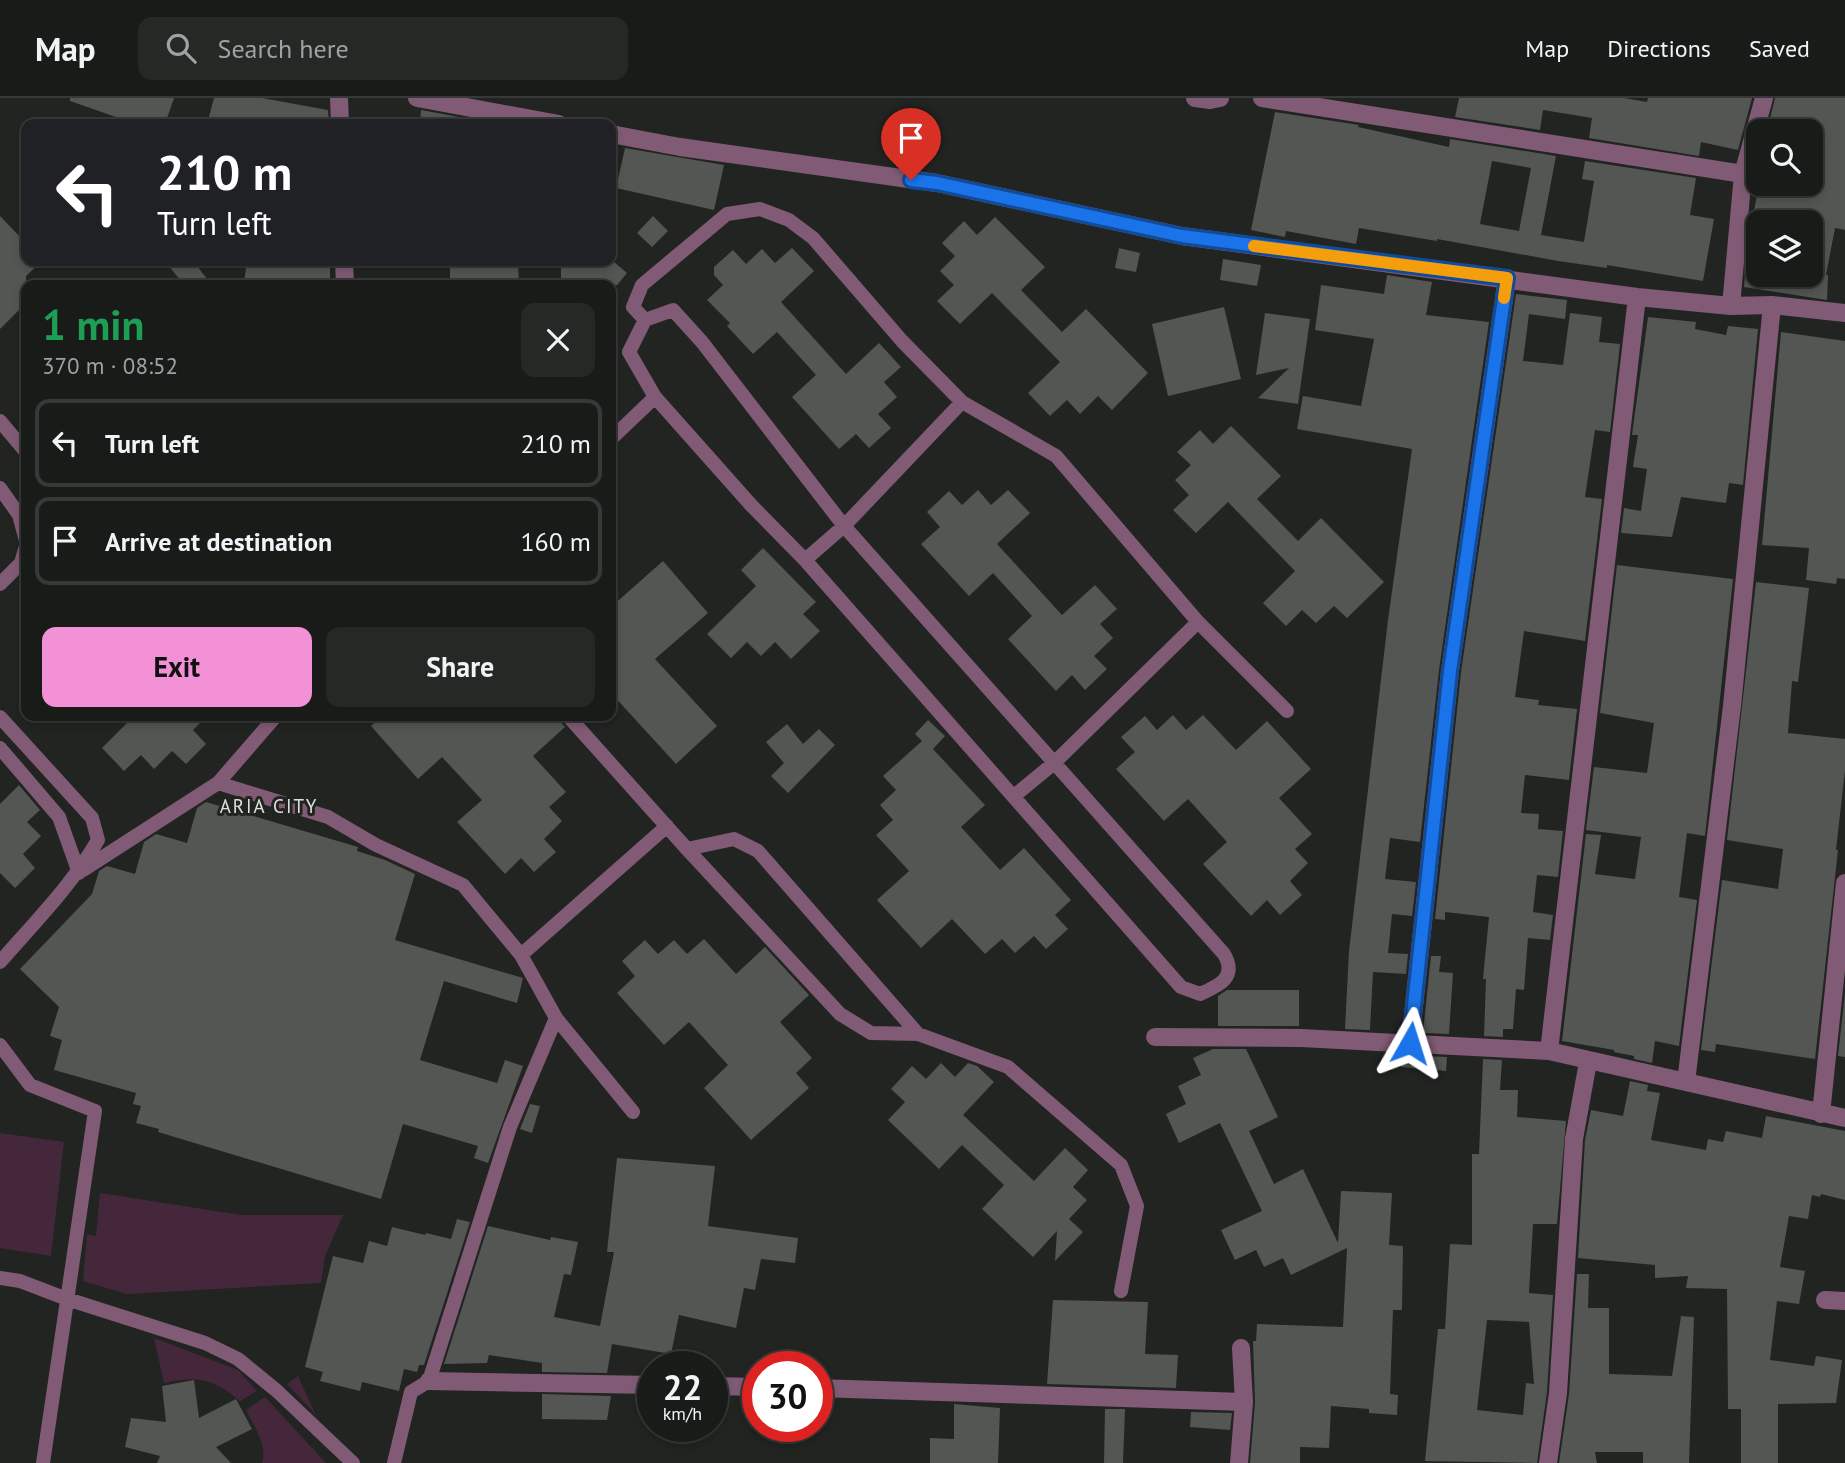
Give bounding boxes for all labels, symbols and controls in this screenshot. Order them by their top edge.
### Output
search box [138,17,628,80]
text: Map [35,27,96,70]
icon: search [162,29,200,67]
text: Search here [218,32,349,65]
text: Map [1525,33,1569,64]
text: Directions [1607,33,1711,64]
text: Saved [1749,33,1810,64]
pin [881,108,941,180]
icon: arrive [892,119,930,157]
map controls [1746,119,1823,287]
button: search [1746,119,1823,196]
text: 210 m [157,140,292,204]
icon: left [42,147,133,238]
text: Turn left [157,202,272,244]
button: layers [1746,210,1823,287]
text: 1 min [42,297,144,352]
button: close [521,303,595,377]
text: 370 m · 08:52 [42,351,178,380]
icon: left [46,424,84,462]
text: Turn left [105,427,199,460]
text: 210 m [520,427,591,460]
icon: arrive [46,522,84,560]
text: Arrive at destination [105,525,332,558]
text: 160 m [520,525,591,558]
button: Exit [42,627,312,707]
button: Share [326,627,595,707]
district label: ARIA CITY [220,794,318,818]
position arrow [1373,1006,1447,1080]
speed limit sign: 30 [742,1351,833,1442]
text: 22 [663,1364,702,1410]
text: km/h [663,1402,702,1425]

